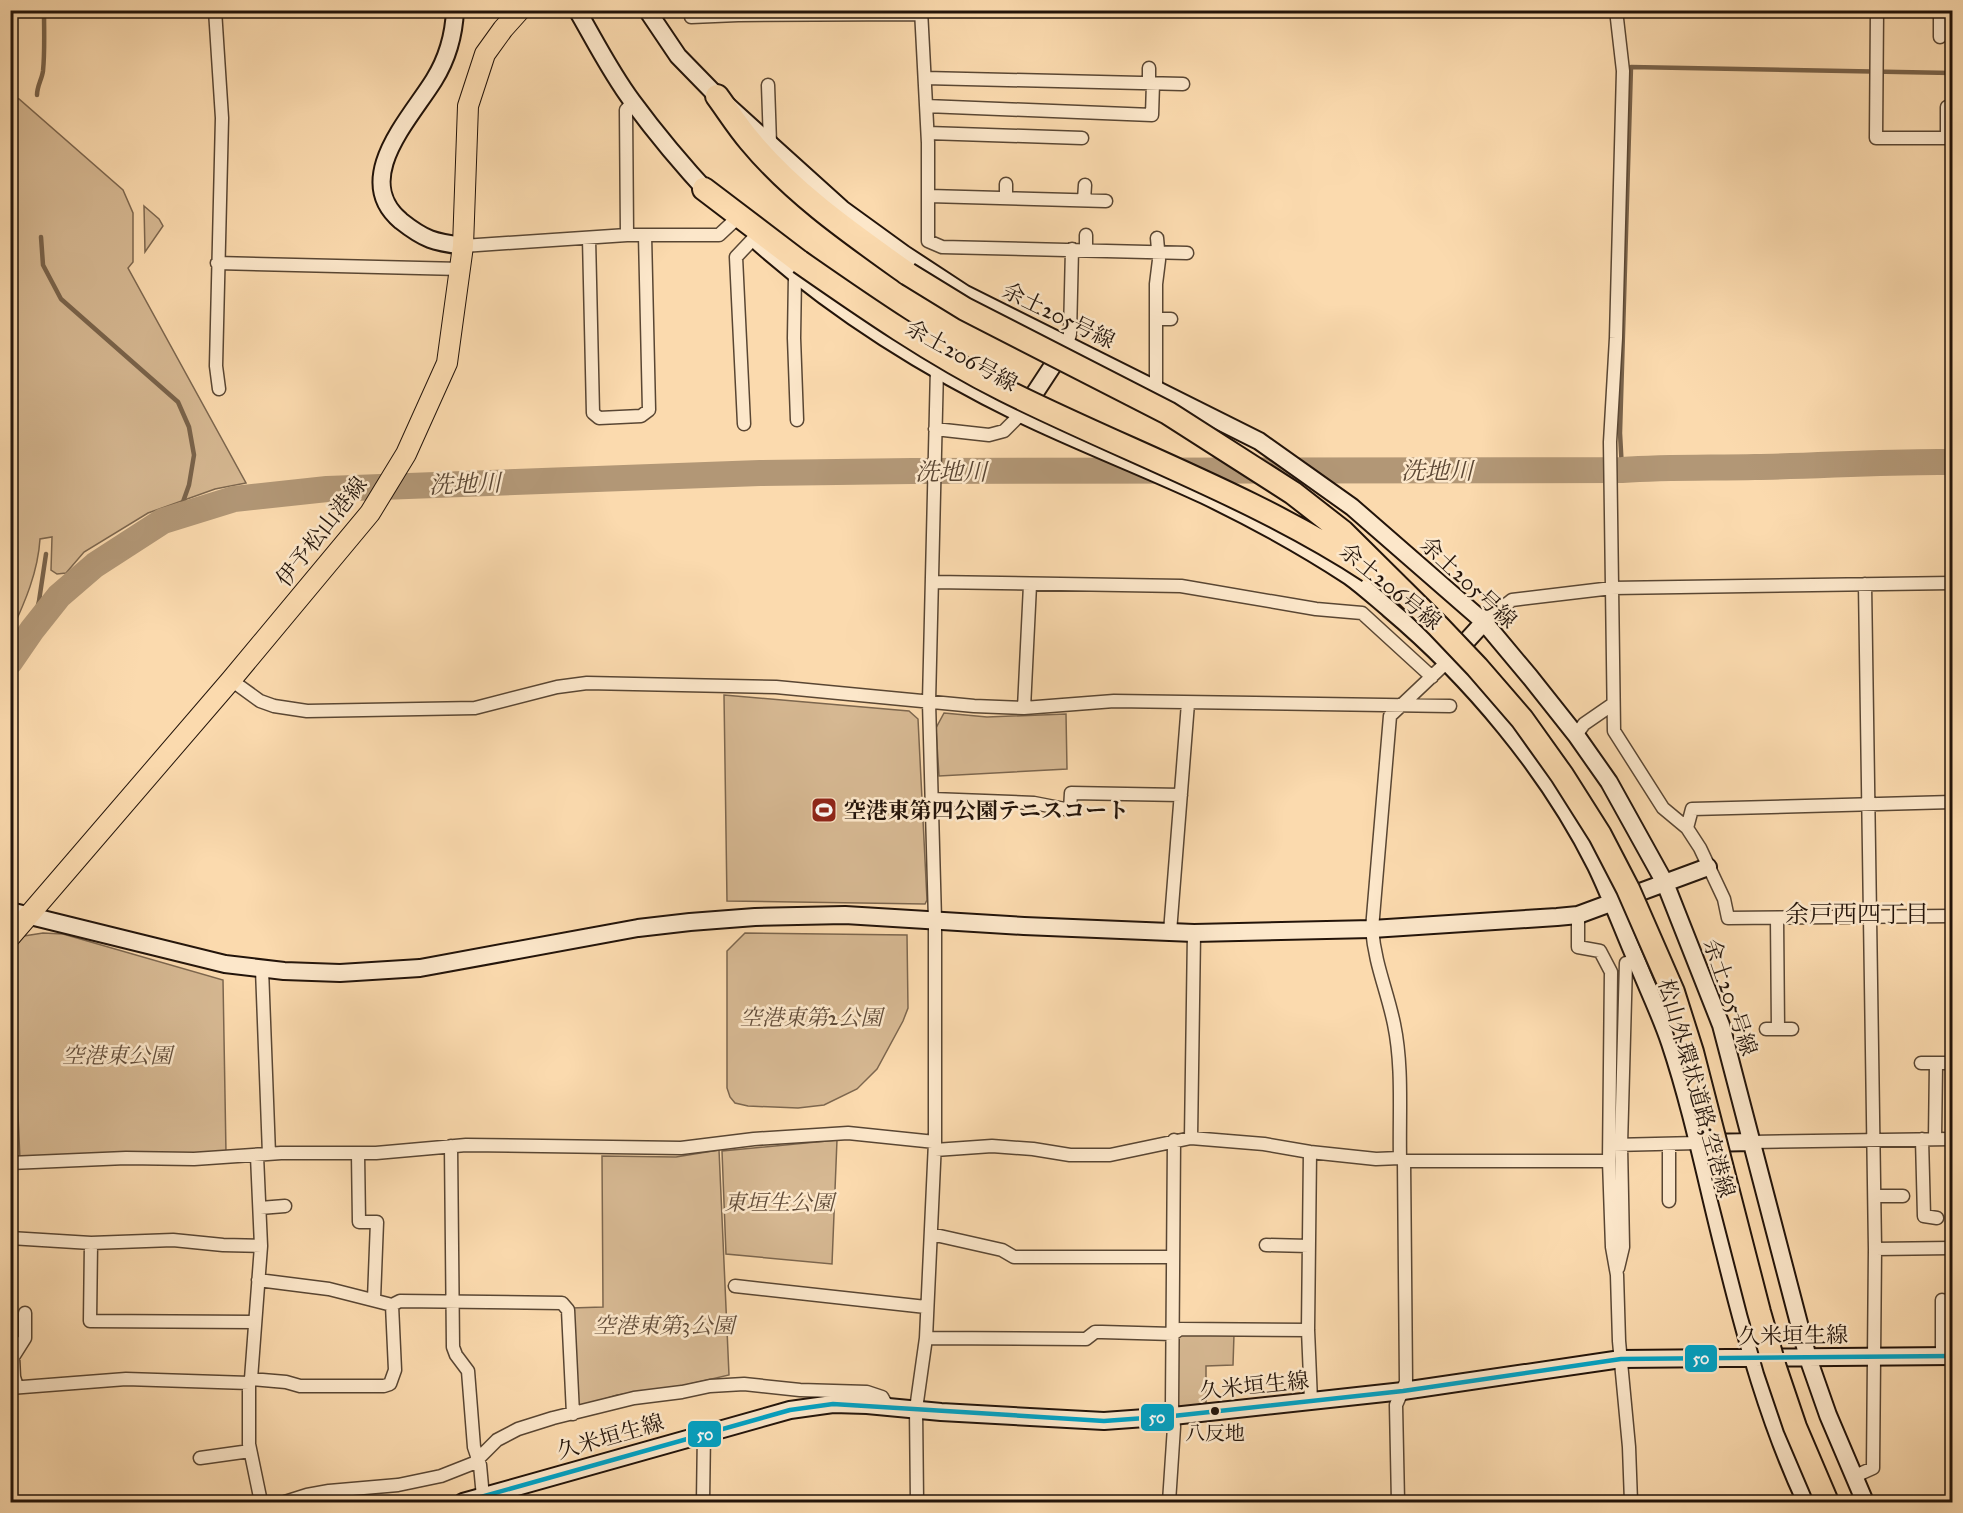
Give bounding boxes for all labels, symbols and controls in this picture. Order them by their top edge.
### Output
street label: 余土205号線 [998,277,1119,354]
street label: 余土206号線 [901,314,1022,397]
water label: 洗地川 [1401,456,1476,486]
water label: 洗地川 [915,457,990,487]
water label: 洗地川 [428,468,504,500]
street label: 伊予松山港線 [270,471,373,592]
street label: 余土205号線 [1415,531,1522,634]
street label: 余土206号線 [1334,537,1447,636]
sports icon: 空港東第四公園テニスコート [809,795,839,825]
place label: 空港東第四公園テニスコート [844,797,1129,824]
district label: 余戸西四丁目 [1785,899,1929,929]
street label: 余土205号線 [1698,935,1763,1059]
street label: 松山外環状道路;空港線 [1652,976,1741,1201]
park label: 空港東第2公園 [740,1004,885,1031]
park label: 空港東公園 [62,1042,175,1069]
park label: 東垣生公園 [724,1189,837,1216]
park label: 空港東第3公園 [594,1312,737,1339]
street label: 久米垣生線 [1738,1321,1848,1350]
line badge: 50 [1684,1344,1718,1373]
text: 50 [1693,1349,1709,1368]
street label: 久米垣生線 [1198,1366,1310,1405]
line badge: 50 [1140,1403,1175,1432]
marker: 八反地 [1209,1405,1221,1417]
street label: 久米垣生線 [554,1408,667,1465]
text: 50 [1149,1408,1165,1427]
line badge: 50 [687,1420,722,1448]
place label: 八反地 [1185,1421,1245,1445]
text: 50 [697,1425,713,1444]

